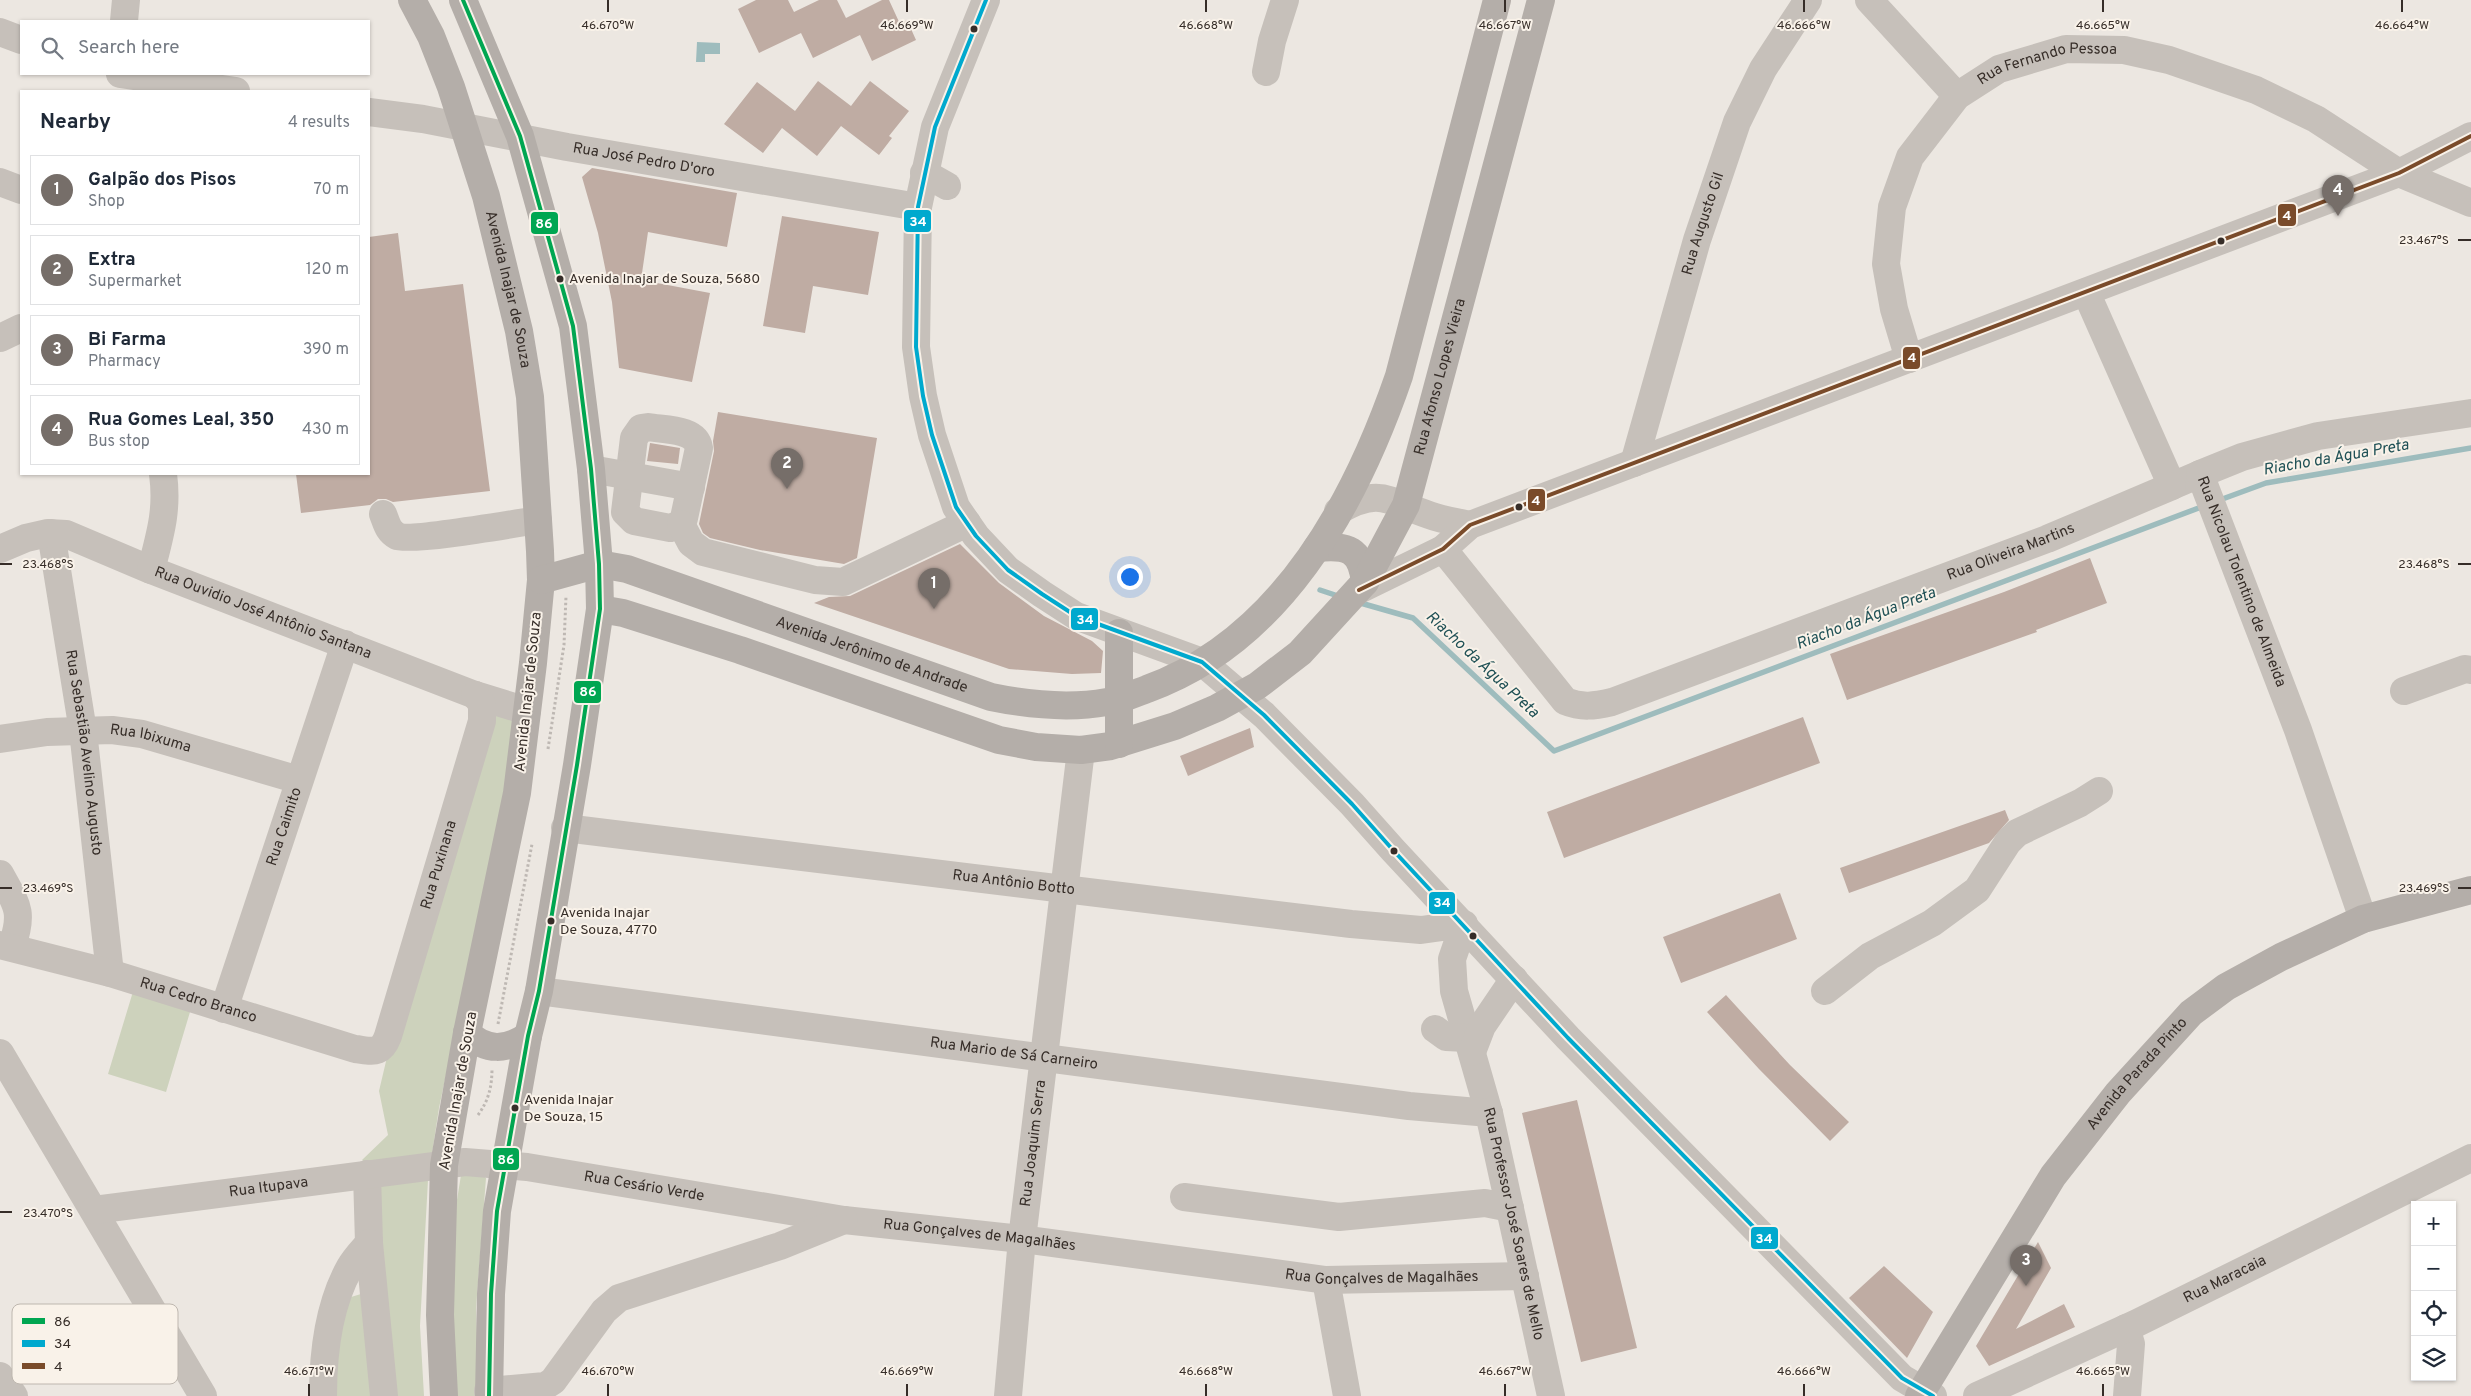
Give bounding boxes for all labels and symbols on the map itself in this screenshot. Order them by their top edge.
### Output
text: 46.670°W [582,18,634,34]
text: 46.669°W [880,18,934,34]
text: 46.668°W [1179,18,1233,34]
text: 46.667°W [1479,18,1531,34]
text: 46.666°W [1777,18,1831,34]
text: 46.665°W [2076,18,2130,34]
text: 46.664°W [2375,18,2429,34]
unlabelled marker [969,24,979,34]
street label: Rua Fernando Pessoa [1974,39,2117,90]
street label: Rua José Pedro D'oro [571,139,716,182]
street label: Rua Augusto Gil [1678,170,1729,277]
pin: 4 [2322,175,2354,216]
line badge: 4 [2277,203,2297,227]
text: 4 [2283,208,2292,225]
street label: Avenida Inajar de Souza [480,209,535,370]
line badge: 34 [903,209,932,233]
line badge: 86 [530,211,559,235]
text: 34 [909,214,927,231]
text: 86 [535,216,553,233]
text: 23.467°S [2399,233,2449,249]
unlabelled marker [2216,236,2226,246]
place label: Avenida Inajar de Souza, 5680 [569,271,760,288]
marker: Avenida Inajar de Souza, 5680 [555,274,565,284]
street label: Rua Afonso Lopes Vieira [1410,296,1470,457]
line badge: 4 [1902,346,1921,370]
text: 4 [1908,350,1917,367]
water label: Riacho da Água Preta [2261,433,2411,481]
pin: 2 [771,448,803,489]
street label: Rua Nicolau Tolentino de Almeida [2192,474,2290,690]
line badge: 4 [1527,488,1546,512]
text: 4 [1532,493,1541,510]
unlabelled marker [1514,502,1524,512]
street label: Rua Oliveira Martins [1944,519,2078,585]
text: 23.468°S [22,557,74,573]
text: 23.468°S [2398,557,2450,573]
street label: Rua Ouvidio José Antônio Santana [152,563,374,664]
your location [1117,564,1143,590]
pin: 1 [918,568,950,609]
water label: Riacho da Água Preta [1793,581,1939,655]
water label: Riacho da Água Preta [1421,606,1545,723]
line badge: 34 [1070,607,1099,631]
street label: Avenida Inajar de Souza [511,611,547,773]
text: 34 [1076,612,1094,629]
street label: Avenida Jerônimo de Andrade [773,613,970,698]
street label: Rua Sebastião Avelino Augusto [60,648,106,856]
line badge: 86 [573,680,602,704]
text: 86 [579,684,597,701]
street label: Rua Ibixuma [109,720,193,757]
street label: Rua Caimito [263,785,306,868]
street label: Rua Puxinana [417,818,461,912]
unlabelled marker [1389,846,1399,856]
street label: Rua Antônio Botto [951,866,1076,900]
text: 23.469°S [23,881,73,897]
text: 23.469°S [2399,881,2449,897]
line badge: 34 [1428,891,1456,915]
text: 34 [1433,895,1451,912]
place label: Avenida Inajar De Souza, 4770 [560,905,657,939]
marker: Avenida Inajar De Souza, 4770 [546,916,556,926]
unlabelled marker [1468,931,1478,941]
street label: Rua Cedro Branco [137,973,259,1028]
street label: Avenida Inajar de Souza [436,1010,482,1172]
street label: Avenida Parada Pinto [2083,1014,2192,1134]
street label: Rua Mario de Sá Carneiro [929,1033,1099,1074]
street label: Rua Joaquim Serra [1016,1079,1051,1208]
place label: Avenida Inajar De Souza, 15 [524,1092,614,1126]
marker: Avenida Inajar De Souza, 15 [510,1103,520,1113]
street label: Rua Professor José Soares de Mello [1478,1105,1548,1342]
line badge: 86 [492,1147,520,1171]
text: 86 [497,1152,515,1169]
street label: Rua Cesário Verde [582,1167,706,1206]
street label: Rua Itupava [228,1173,309,1202]
text: 23.470°S [23,1206,73,1222]
street label: Rua Gonçalves de Magalhães [882,1215,1077,1256]
line badge: 34 [1750,1226,1779,1250]
text: 34 [1755,1231,1773,1248]
pin: 3 [2010,1245,2042,1286]
street label: Rua Maracaia [2180,1251,2270,1308]
street label: Rua Gonçalves de Magalhães [1284,1265,1479,1290]
legend [12,1304,178,1384]
text: 86 [54,1314,71,1331]
text: 34 [54,1336,71,1353]
text: 4 [54,1359,63,1376]
text: 46.671°W [284,1364,334,1380]
text: 46.670°W [582,1364,634,1380]
text: 46.669°W [880,1364,934,1380]
text: 46.668°W [1179,1364,1233,1380]
text: 46.667°W [1479,1364,1531,1380]
text: 46.666°W [1777,1364,1831,1380]
text: 46.665°W [2076,1364,2130,1380]

